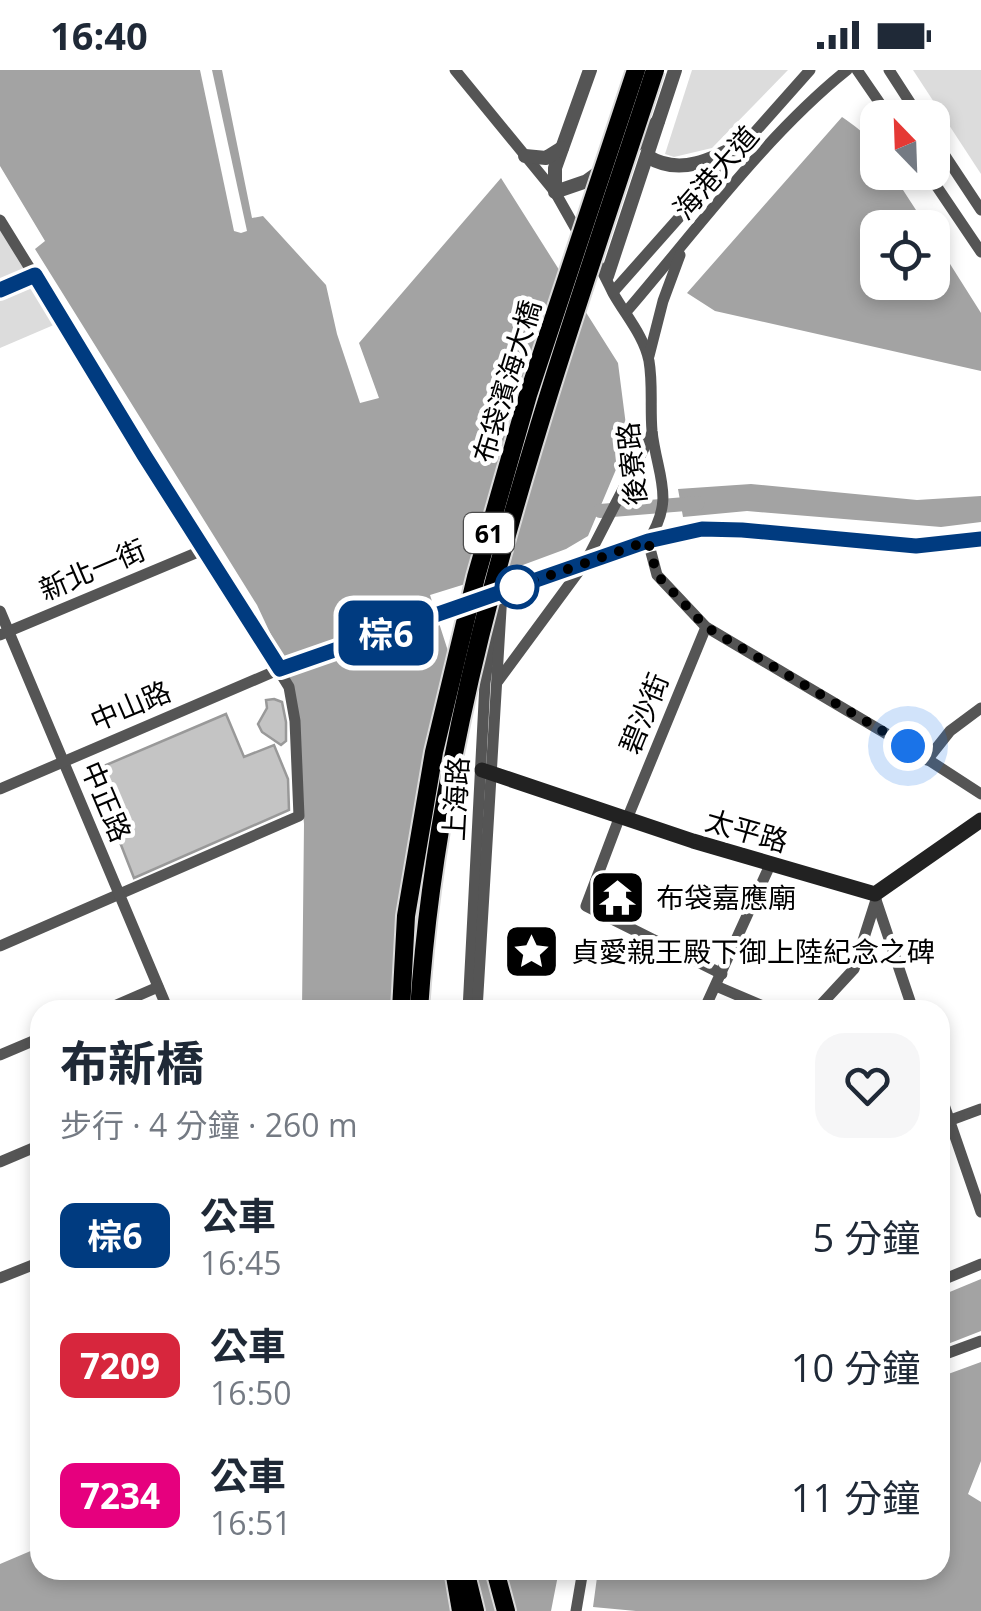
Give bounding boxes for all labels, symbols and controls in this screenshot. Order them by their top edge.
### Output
text: 16:40 [50,9,148,61]
north arrow [860,100,950,190]
map controls [860,100,950,300]
street label: 海港大道 [664,117,766,227]
button: locate [860,210,950,300]
street label: 布袋濱海大橋 [463,295,549,467]
street label: 後寮路 [608,420,654,508]
road number: 61 [464,513,514,553]
street label: 新北一街 [33,530,151,608]
unlabelled marker [496,566,538,608]
line badge: 棕6 [341,600,431,666]
text: 棕6 [358,610,414,657]
street label: 碧沙街 [610,667,676,759]
street label: 中山路 [84,671,176,739]
your location [883,721,933,771]
street label: 中正路 [73,755,141,847]
street label: 上海路 [434,756,476,842]
street label: 太平路 [701,800,793,860]
temple icon: 布袋嘉應廟 [587,867,647,927]
place label: 布袋嘉應廟 [656,878,796,916]
place icon: 貞愛親王殿下御上陸紀念之碑 [502,921,562,981]
place label: 貞愛親王殿下御上陸紀念之碑 [571,932,935,970]
text: 布新橋 [60,1030,204,1095]
button: heart [815,1033,920,1138]
text: 步行 · 4 分鐘 · 260 m [60,1103,358,1146]
text: 公車 [200,1189,276,1241]
text: 5 分鐘 [812,1211,920,1263]
text: 棕6 [87,1212,143,1259]
text: 16:45 [200,1241,282,1284]
text: 公車 [210,1319,286,1371]
text: 10 分鐘 [791,1341,920,1393]
text: 7209 [80,1342,160,1389]
text: 16:50 [210,1371,292,1414]
text: 公車 [210,1449,286,1501]
text: 11 分鐘 [791,1471,920,1523]
text: 7234 [80,1472,160,1519]
text: 16:51 [210,1501,292,1544]

